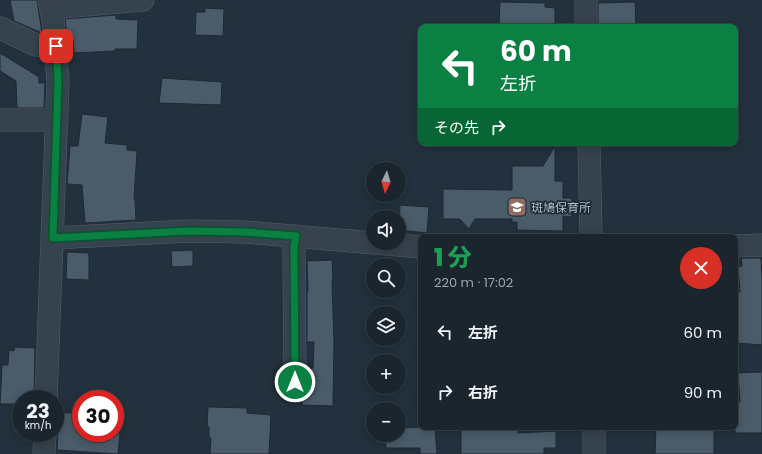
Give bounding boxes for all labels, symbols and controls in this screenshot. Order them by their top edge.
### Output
pin [39,29,73,63]
text: 60 m [500,32,572,71]
icon: arrive [45,35,67,57]
icon: left [434,40,486,92]
text: 左折 [500,71,536,96]
icon: right [487,116,509,138]
text: その先 [434,117,479,138]
north arrow [366,162,406,202]
map controls [366,162,406,442]
school or university icon: 斑鳩保育所 [506,196,528,218]
place label: 斑鳩保育所 [531,199,591,216]
button: sound [366,210,406,250]
text: 1 分 [434,241,472,274]
button: close [680,247,722,289]
button: search [366,258,406,298]
text: 220 m · 17:02 [434,273,513,292]
button: layers [366,306,406,346]
icon: left [434,321,456,343]
text: 左折 [468,322,498,343]
text: 60 m [684,322,722,343]
button: + [366,354,406,394]
position arrow [274,361,316,403]
icon: right [434,381,456,403]
text: 右折 [468,382,498,403]
text: 90 m [684,382,722,403]
speed limit sign: 30 [72,390,124,442]
text: 23 [26,397,50,425]
button: − [366,402,406,442]
text: km/h [25,418,51,433]

